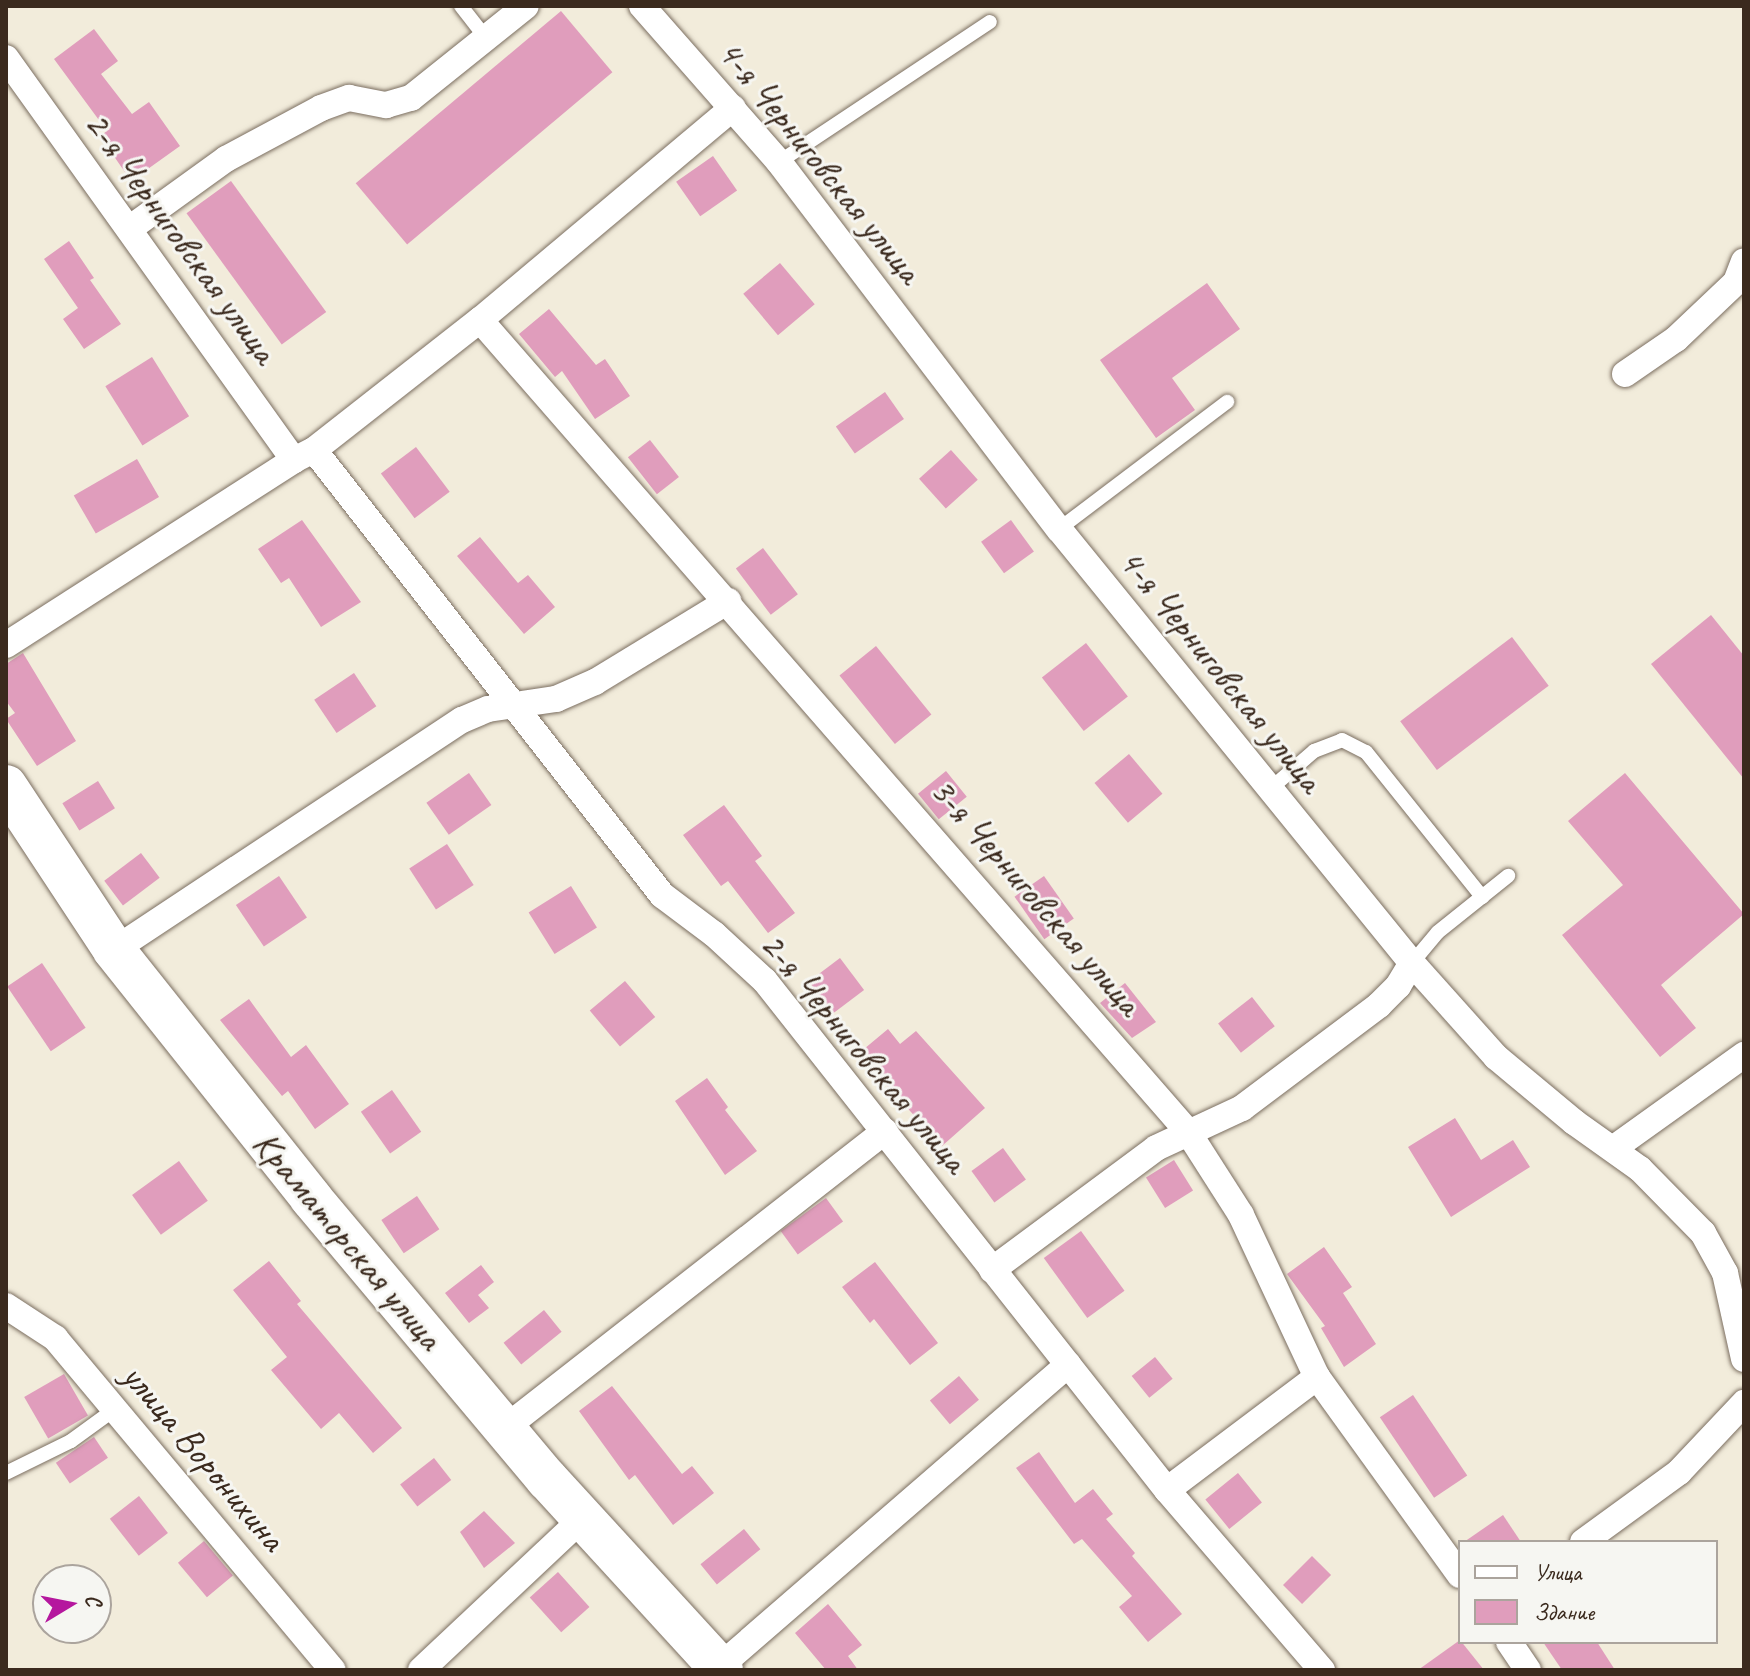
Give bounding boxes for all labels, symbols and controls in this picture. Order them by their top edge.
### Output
street label: 4-я Черниговская улица [707,29,933,293]
street label: 2-я Черниговская улица [73,101,289,373]
street label: 4-я Черниговская улица [1108,538,1334,802]
street label: 3-я Черниговская улица [919,766,1153,1026]
street label: 2-я Черниговская улица [749,921,979,1183]
street label: Краматорская улица [242,1120,454,1360]
street label: улица Воронихина [113,1354,295,1560]
legend [1458,1540,1718,1644]
text: Улица [1534,1557,1582,1587]
north arrow [32,1564,112,1644]
text: С [79,1592,108,1608]
text: Здание [1534,1597,1594,1627]

